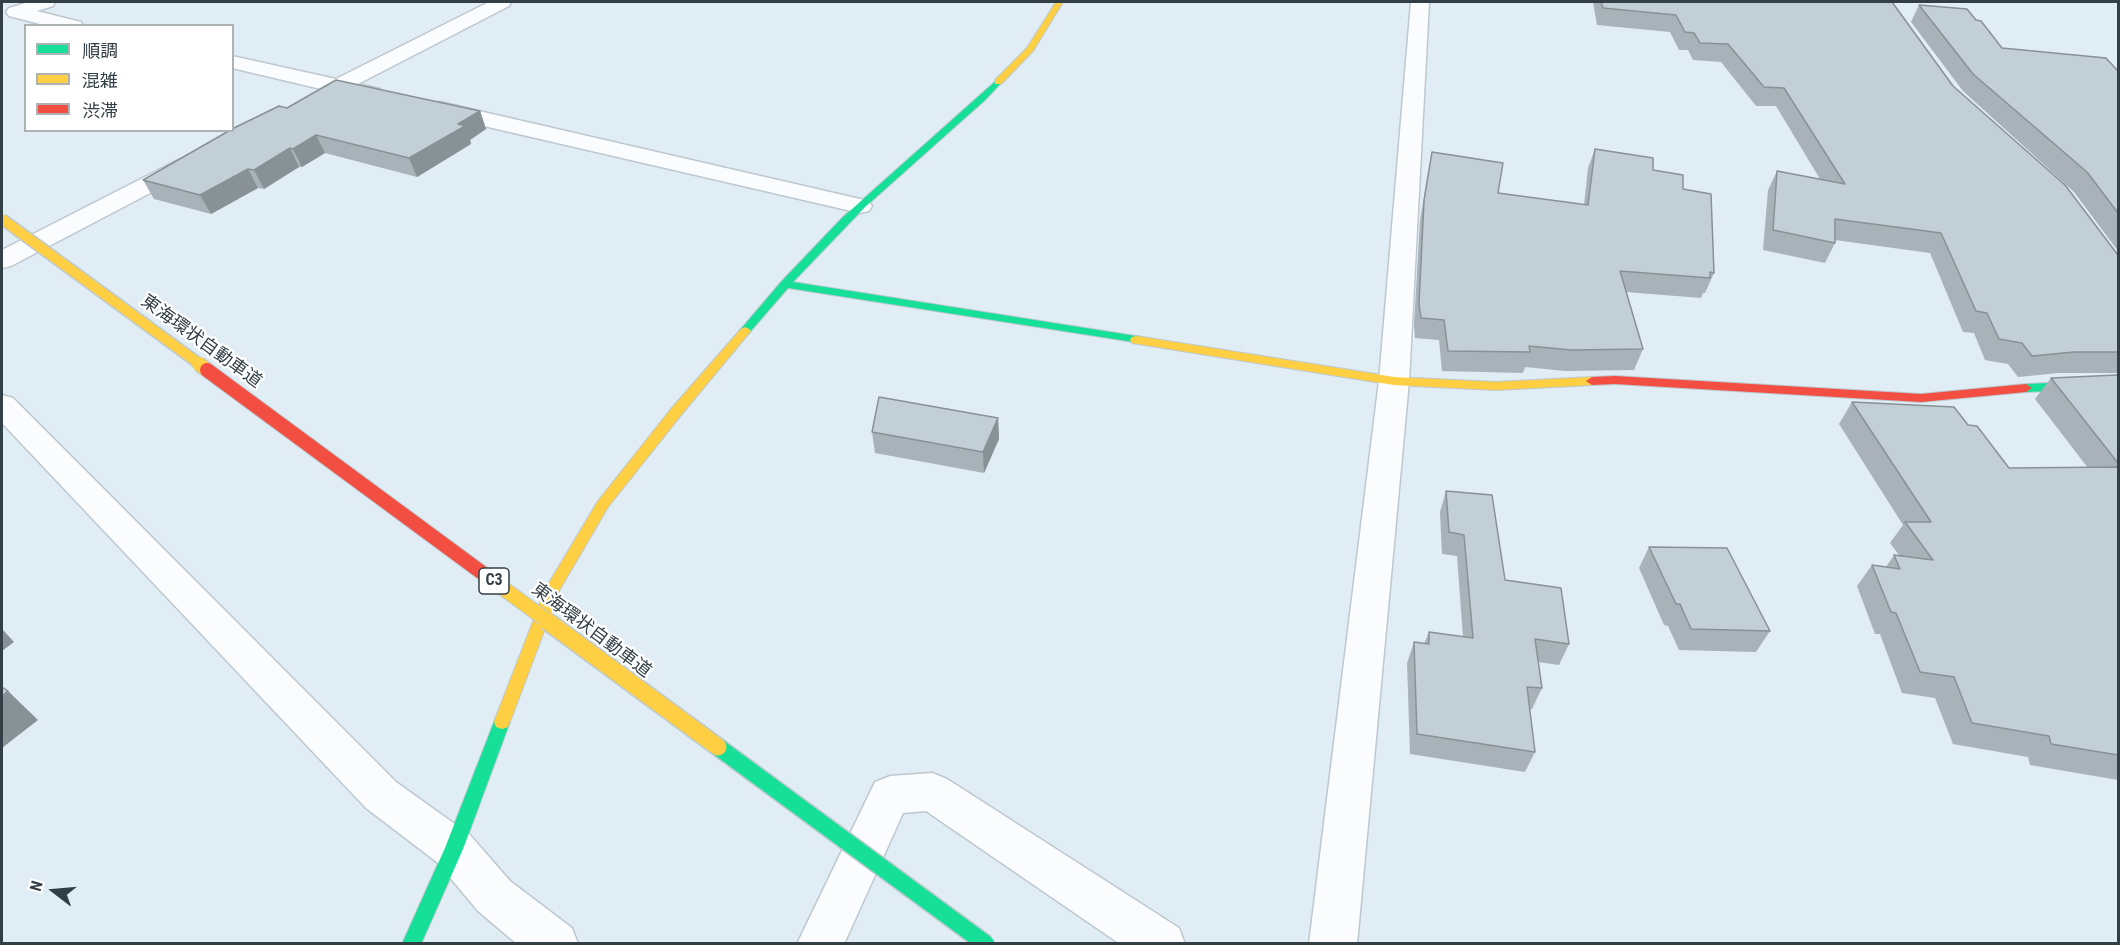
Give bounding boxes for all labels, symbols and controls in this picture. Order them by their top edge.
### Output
legend [24,24,234,132]
text: 順調 [82,40,118,61]
text: 混雑 [82,70,118,91]
text: 渋滞 [82,100,118,121]
street label: 東海環状自動車道 [136,291,266,393]
road number: C3 [479,568,509,594]
street label: 東海環状自動車道 [527,579,655,683]
north arrow [24,861,84,921]
text: N [26,879,47,893]

